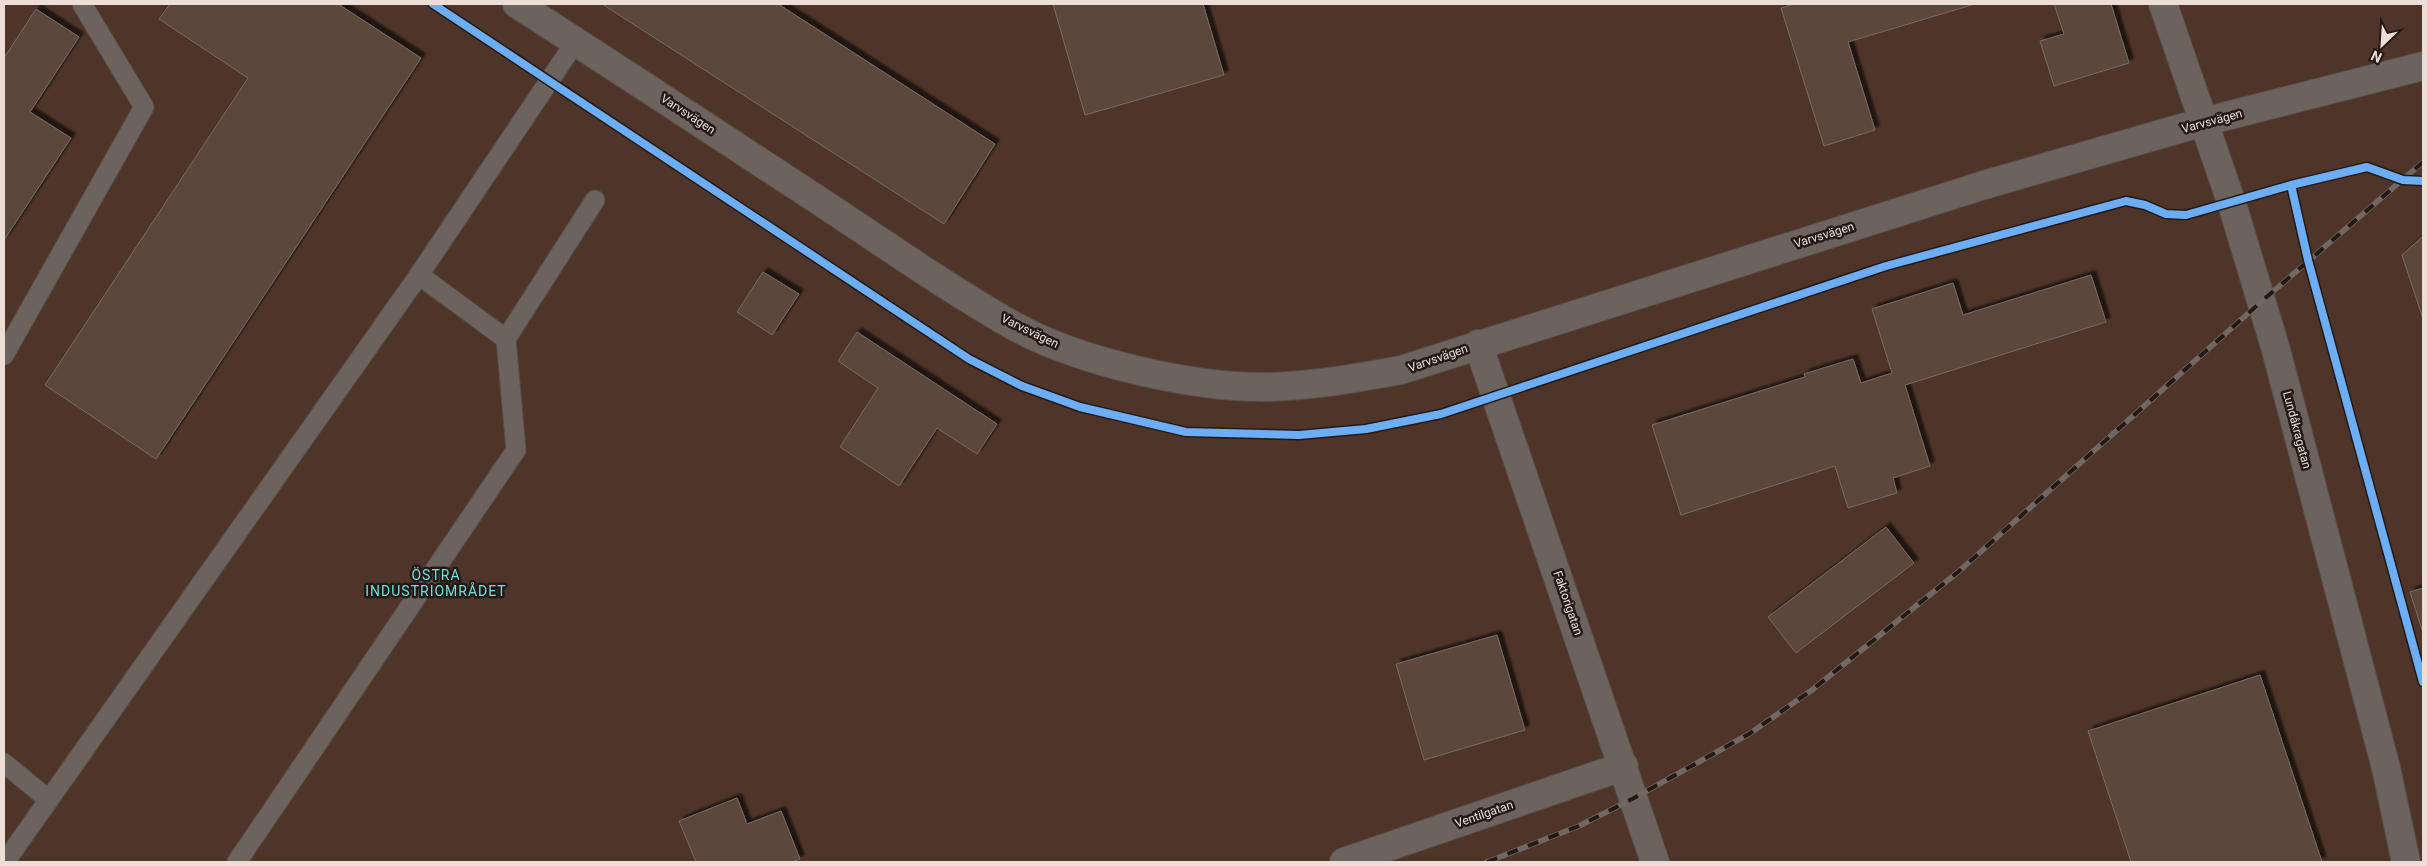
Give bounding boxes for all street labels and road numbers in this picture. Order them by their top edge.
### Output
street label: Varvsvägen [658,91,718,137]
street label: Varvsvägen [2180,106,2244,136]
street label: Varvsvägen [1792,219,1856,251]
street label: Varvsvägen [999,311,1061,351]
street label: Varvsvägen [1406,341,1470,375]
street label: Lundåkragatan [2280,390,2314,470]
street label: Faktorigatan [1550,569,1586,637]
street label: Ventilgatan [1453,798,1515,830]

